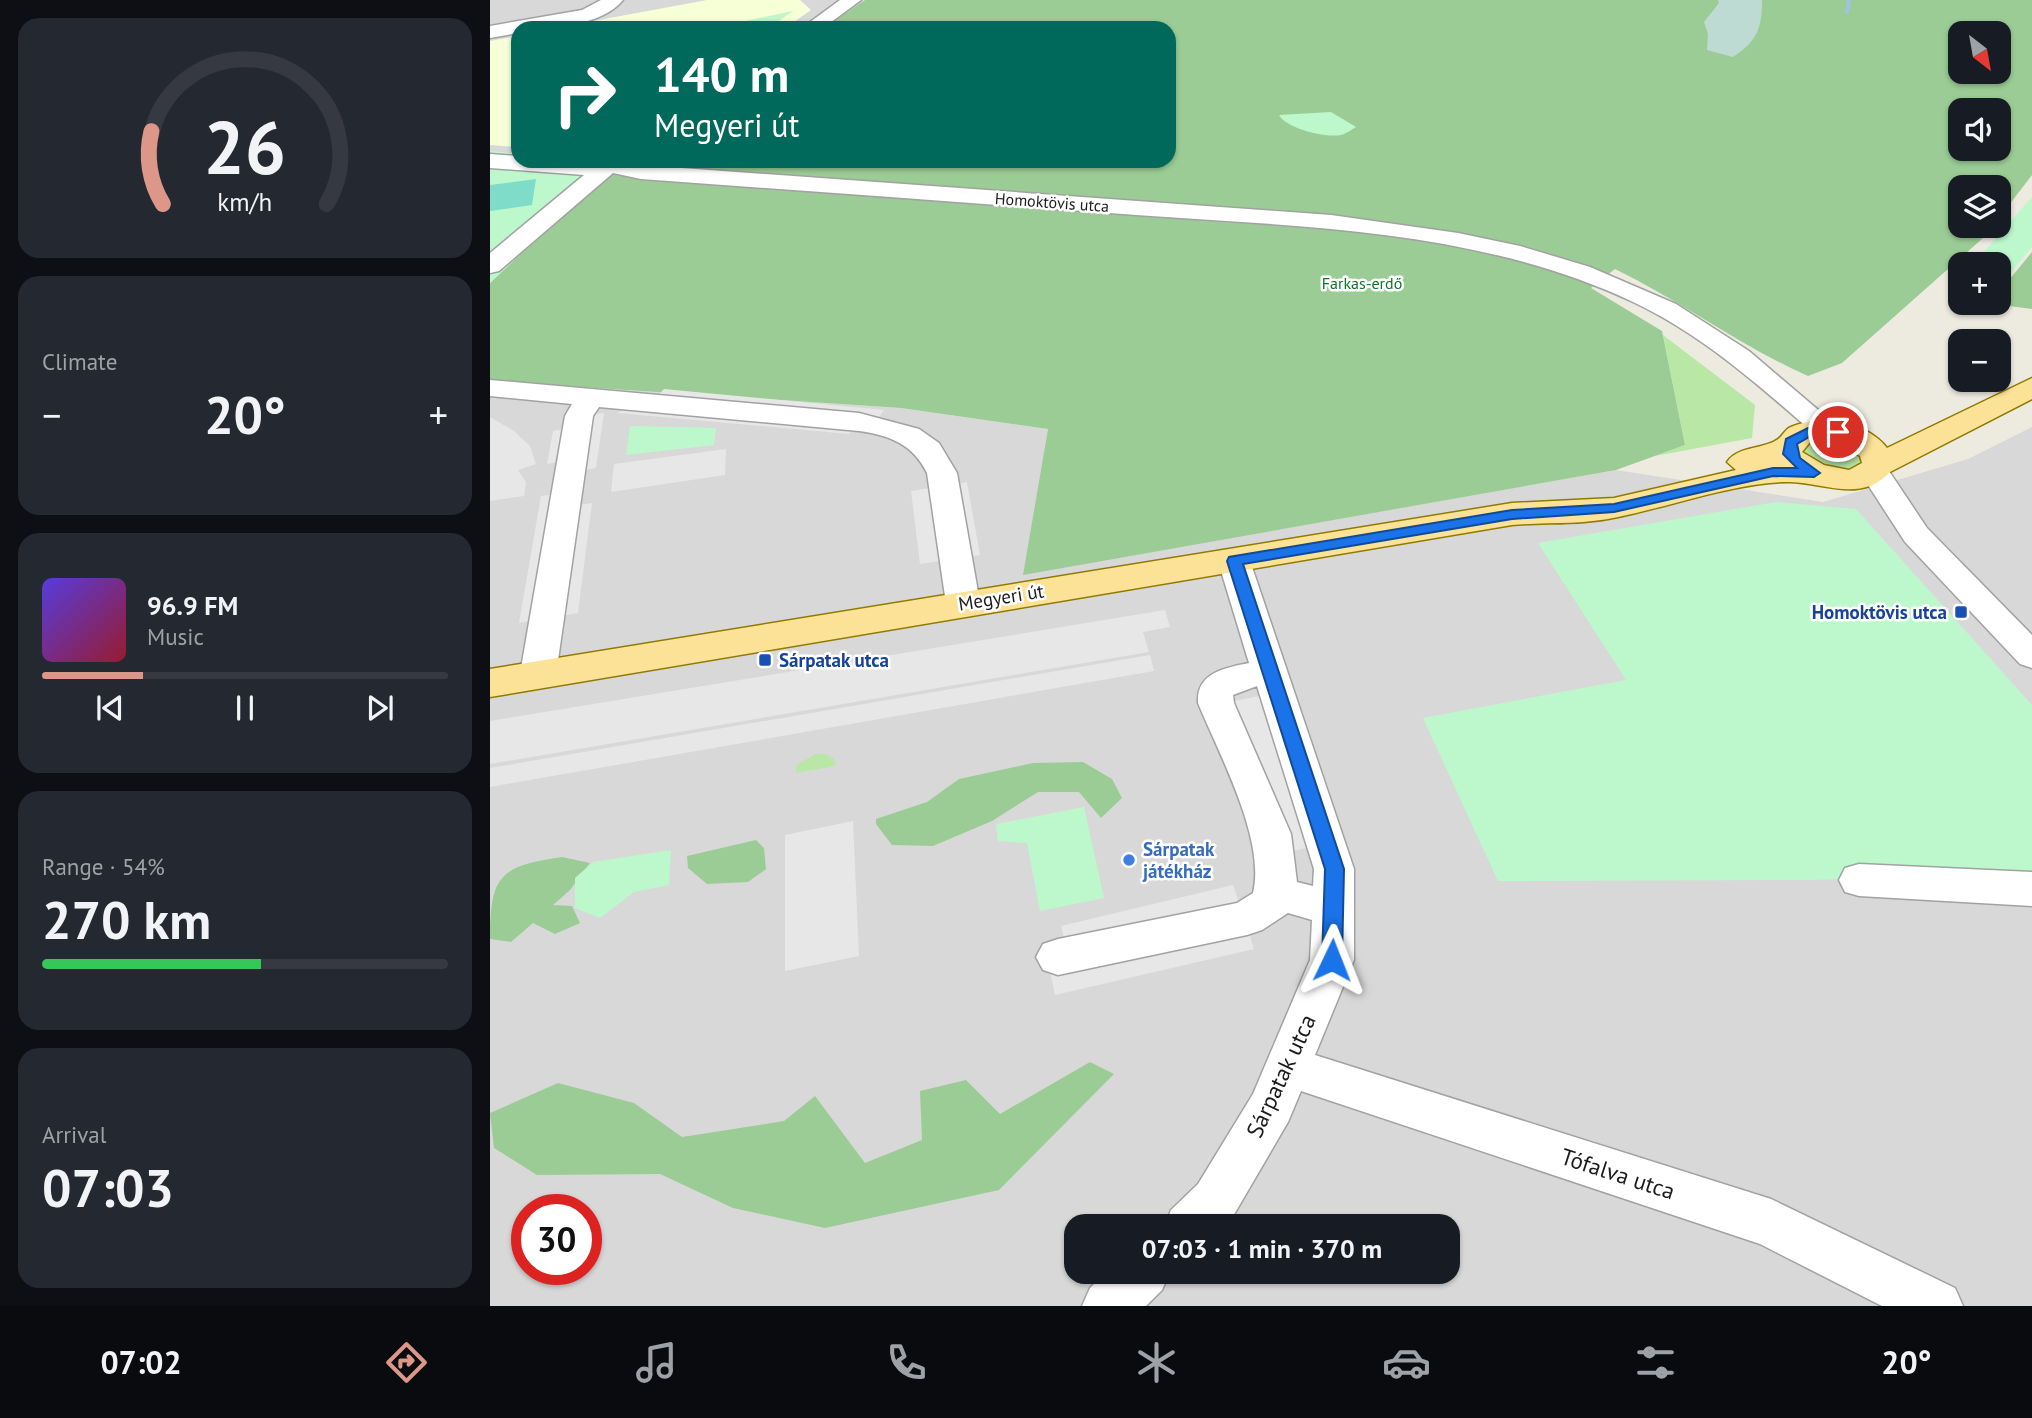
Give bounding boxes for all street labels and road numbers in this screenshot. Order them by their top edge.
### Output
street label: Homoktövis utca [994,188,1110,216]
street label: Megyeri út [957,578,1046,616]
street label: Sárpatak utca [1239,1010,1322,1142]
street label: Tófalva utca [1557,1141,1679,1206]

